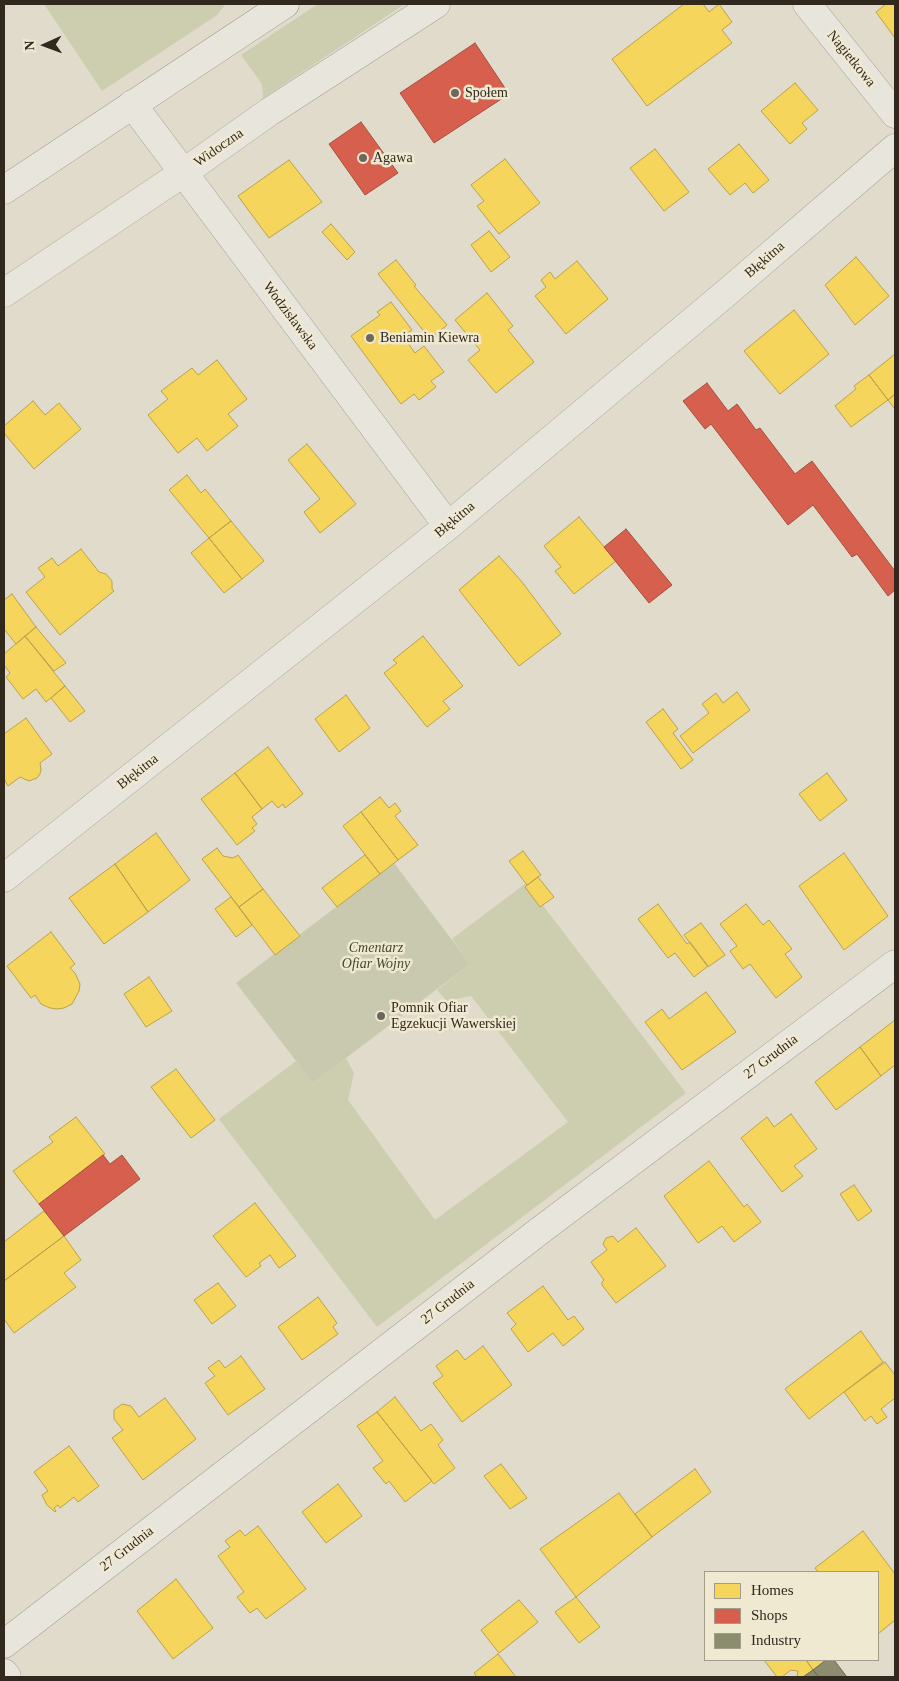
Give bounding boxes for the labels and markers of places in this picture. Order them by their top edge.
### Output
place label: Społem [465,85,508,101]
marker: Społem [449,87,461,99]
place label: Agawa [373,150,413,166]
marker: Agawa [357,152,369,164]
place label: Beniamin Kiewra [380,330,479,346]
marker: Beniamin Kiewra [364,332,376,344]
place label: Pomnik Ofiar Egzekucji Wawerskiej [391,1000,516,1032]
marker: Pomnik Ofiar Egzekucji Wawerskiej [375,1010,387,1022]

